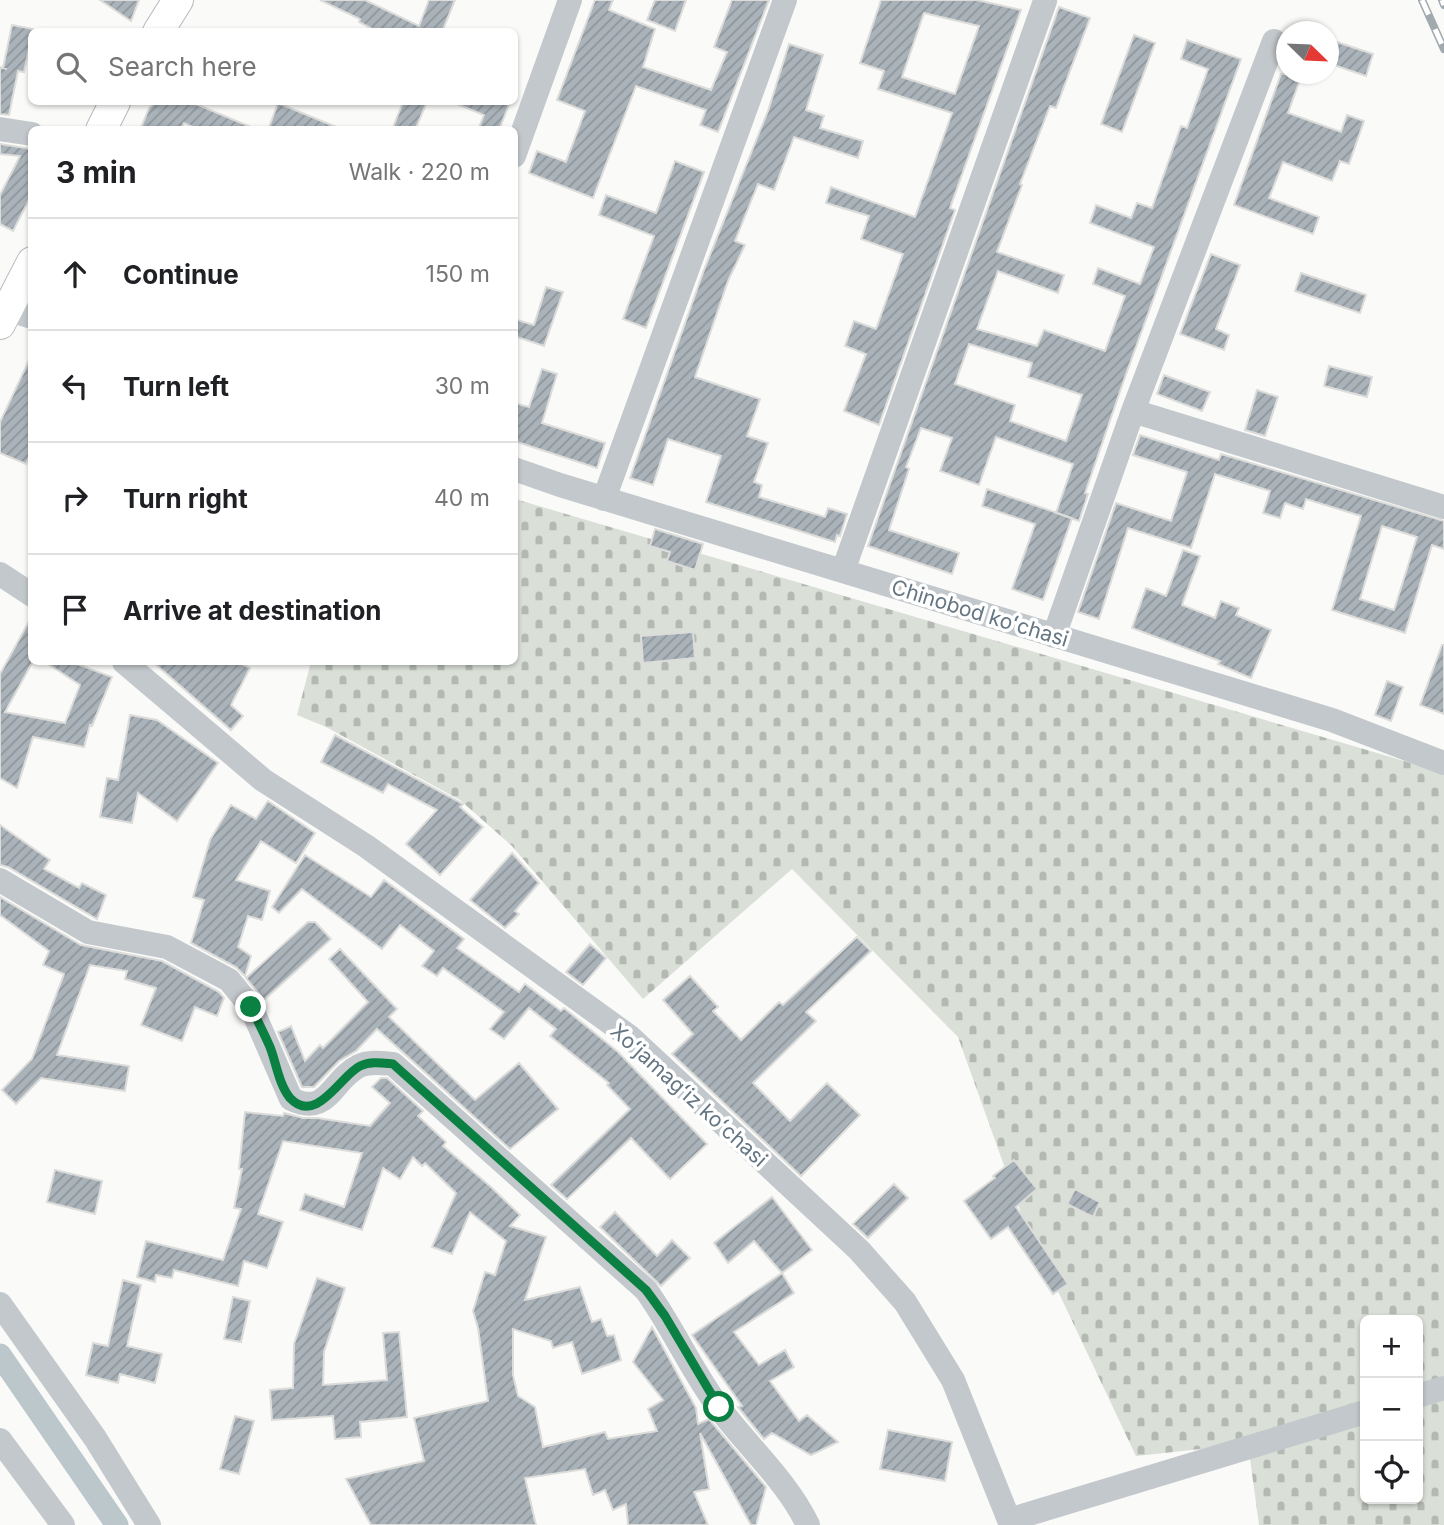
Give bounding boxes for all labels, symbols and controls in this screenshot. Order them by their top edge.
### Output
north arrow [1276,21,1339,84]
search box [28,28,518,105]
icon: search [52,48,90,86]
text: Search here [108,51,257,82]
text: 3 min [56,154,137,190]
text: Walk · 220 m [349,158,490,186]
icon: ahead [56,255,94,293]
text: Continue [123,259,239,290]
text: 150 m [426,260,490,288]
icon: left [56,367,94,405]
text: Turn left [123,371,229,402]
text: 30 m [435,372,490,400]
icon: right [56,479,94,517]
text: Turn right [123,483,248,514]
text: 40 m [434,484,490,512]
street label: Chinobod koʻchasi [888,574,1072,652]
icon: arrive [56,591,94,629]
text: Arrive at destination [123,595,382,626]
route end [235,991,266,1022]
street label: Xoʻjamagʻiz koʻchasi [606,1018,772,1172]
map controls [1360,1315,1423,1504]
button: + [1360,1315,1423,1378]
button: − [1360,1378,1423,1441]
route start [703,1391,734,1422]
button: locate [1360,1441,1423,1504]

